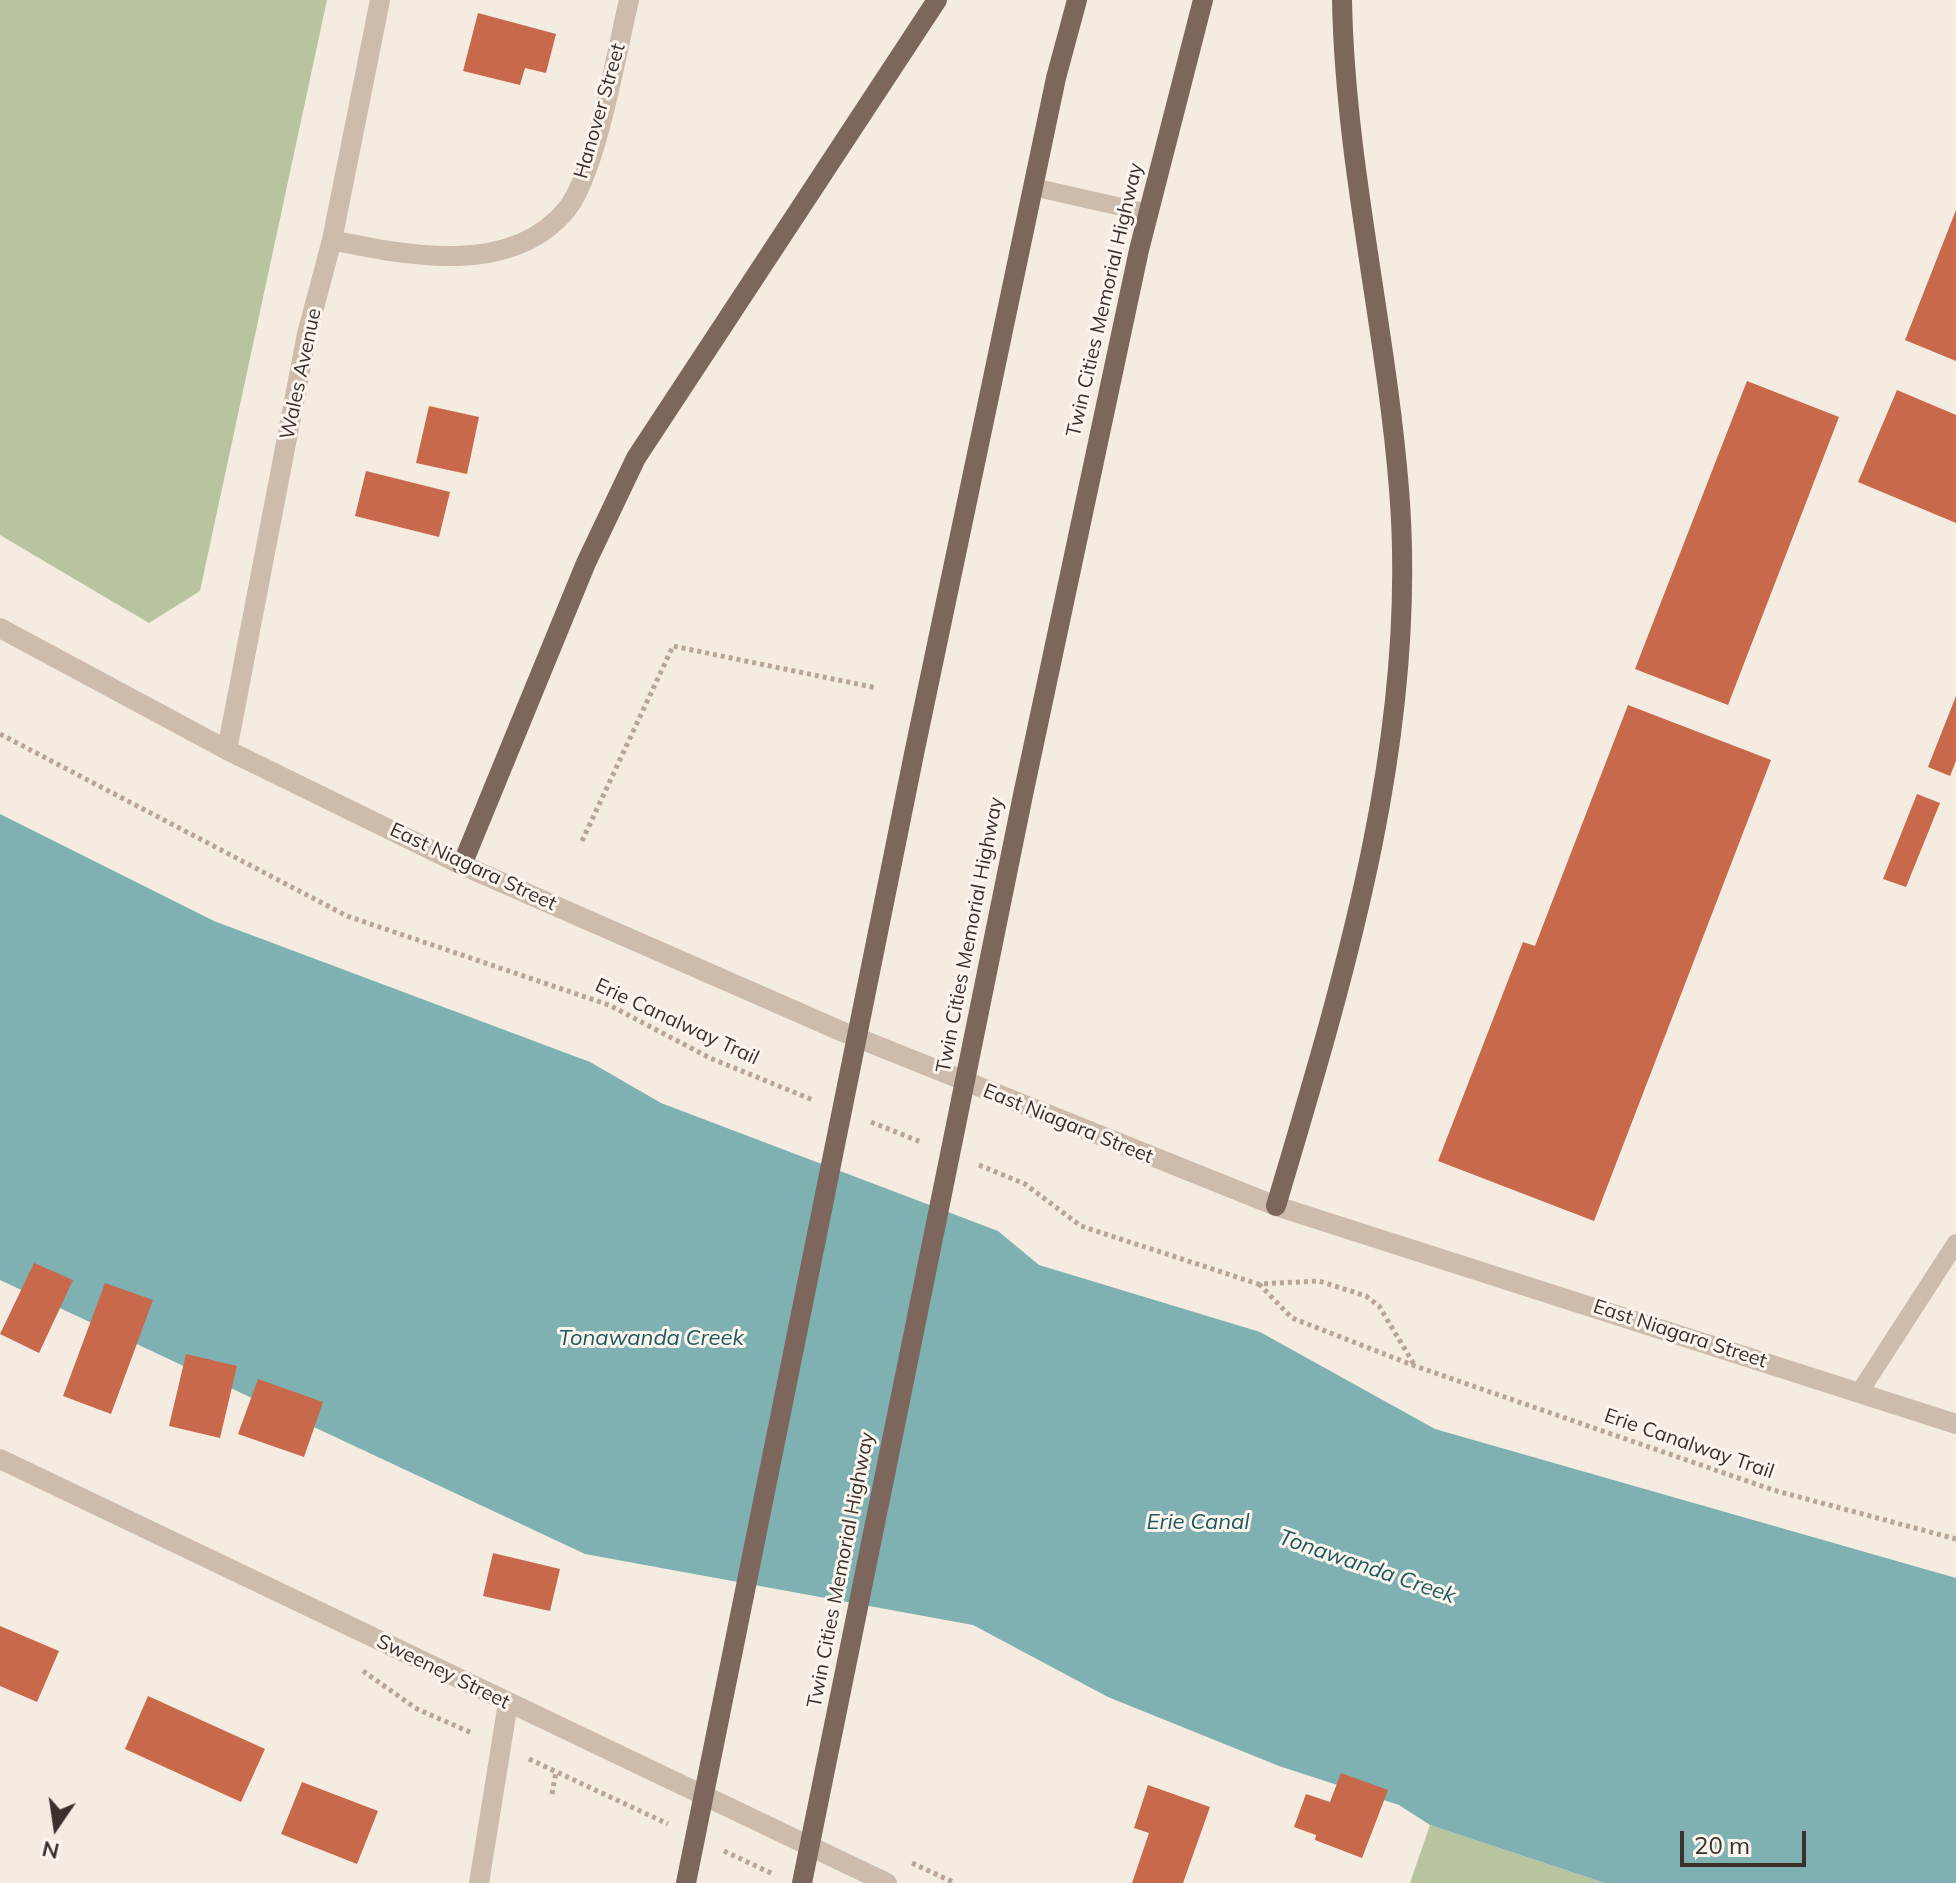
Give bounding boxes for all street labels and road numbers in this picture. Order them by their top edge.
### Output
street label: Hanover Street [569,41,631,181]
street label: Twin Cities Memorial Highway [1062,161,1148,439]
street label: Wales Avenue [275,306,327,442]
street label: Twin Cities Memorial Highway [931,795,1009,1075]
street label: East Niagara Street [386,818,560,916]
street label: Erie Canalway Trail [591,974,763,1070]
street label: East Niagara Street [980,1079,1156,1169]
street label: East Niagara Street [1590,1295,1770,1373]
street label: Erie Canalway Trail [1601,1404,1777,1484]
street label: Twin Cities Memorial Highway [802,1430,880,1710]
street label: Sweeney Street [373,1629,513,1715]

